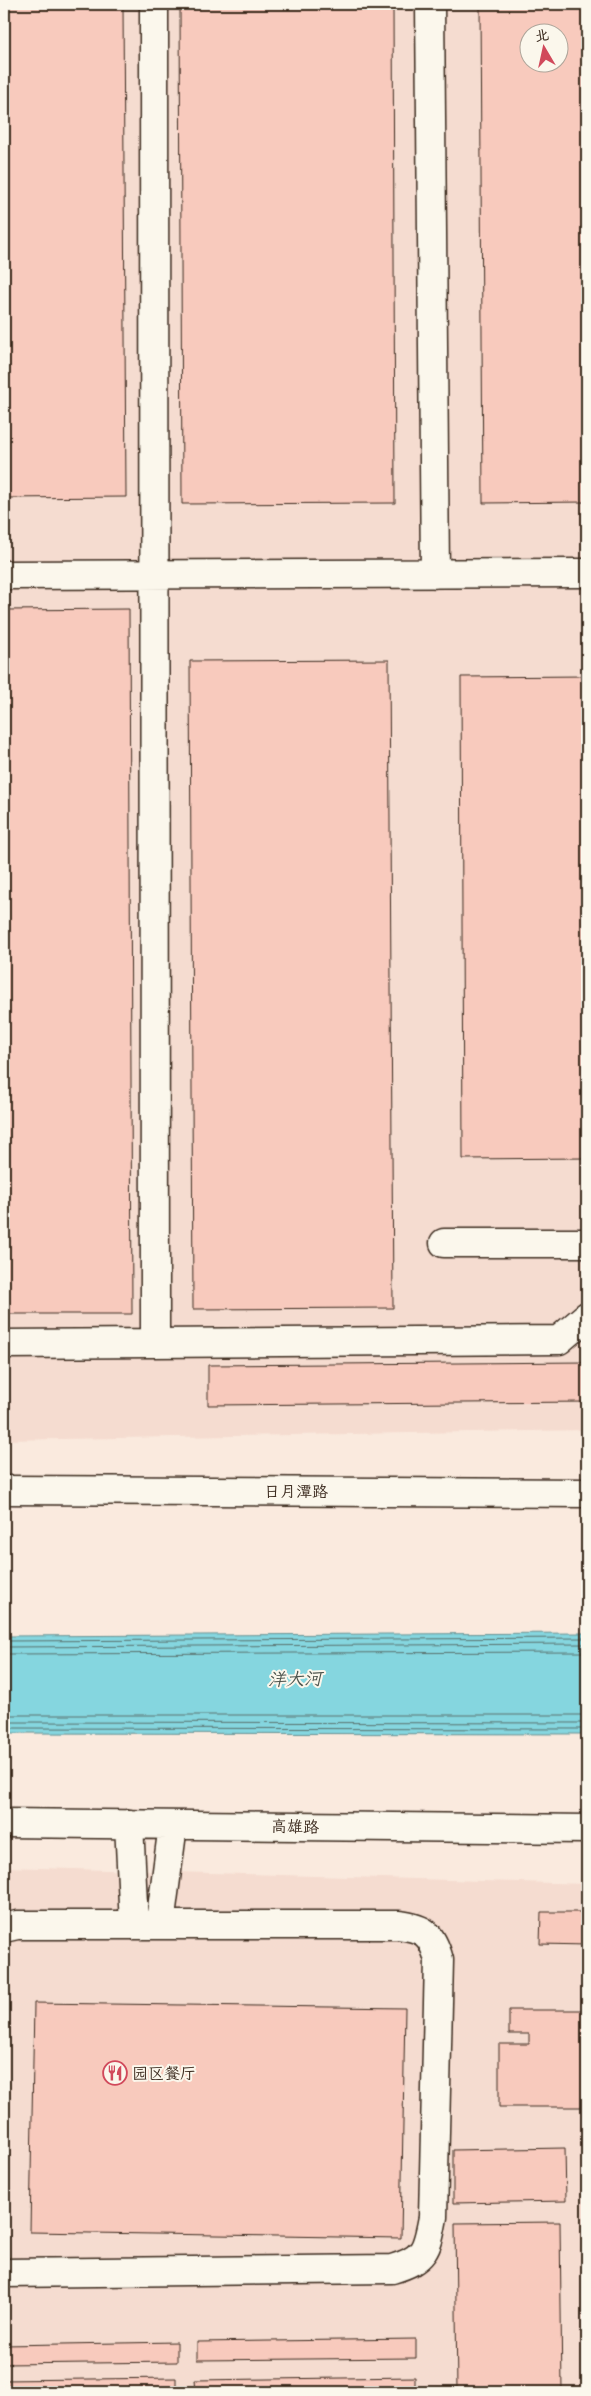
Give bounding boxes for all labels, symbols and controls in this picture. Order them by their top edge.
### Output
north arrow [518,22,568,72]
text: 北 [533,24,550,45]
street label: 日月潭路 [264,1480,328,1502]
water label: 洋大河 [268,1665,325,1691]
street label: 高雄路 [271,1815,319,1837]
restaurant icon: 园区餐厅 [102,2060,128,2086]
place label: 园区餐厅 [132,2062,196,2084]

